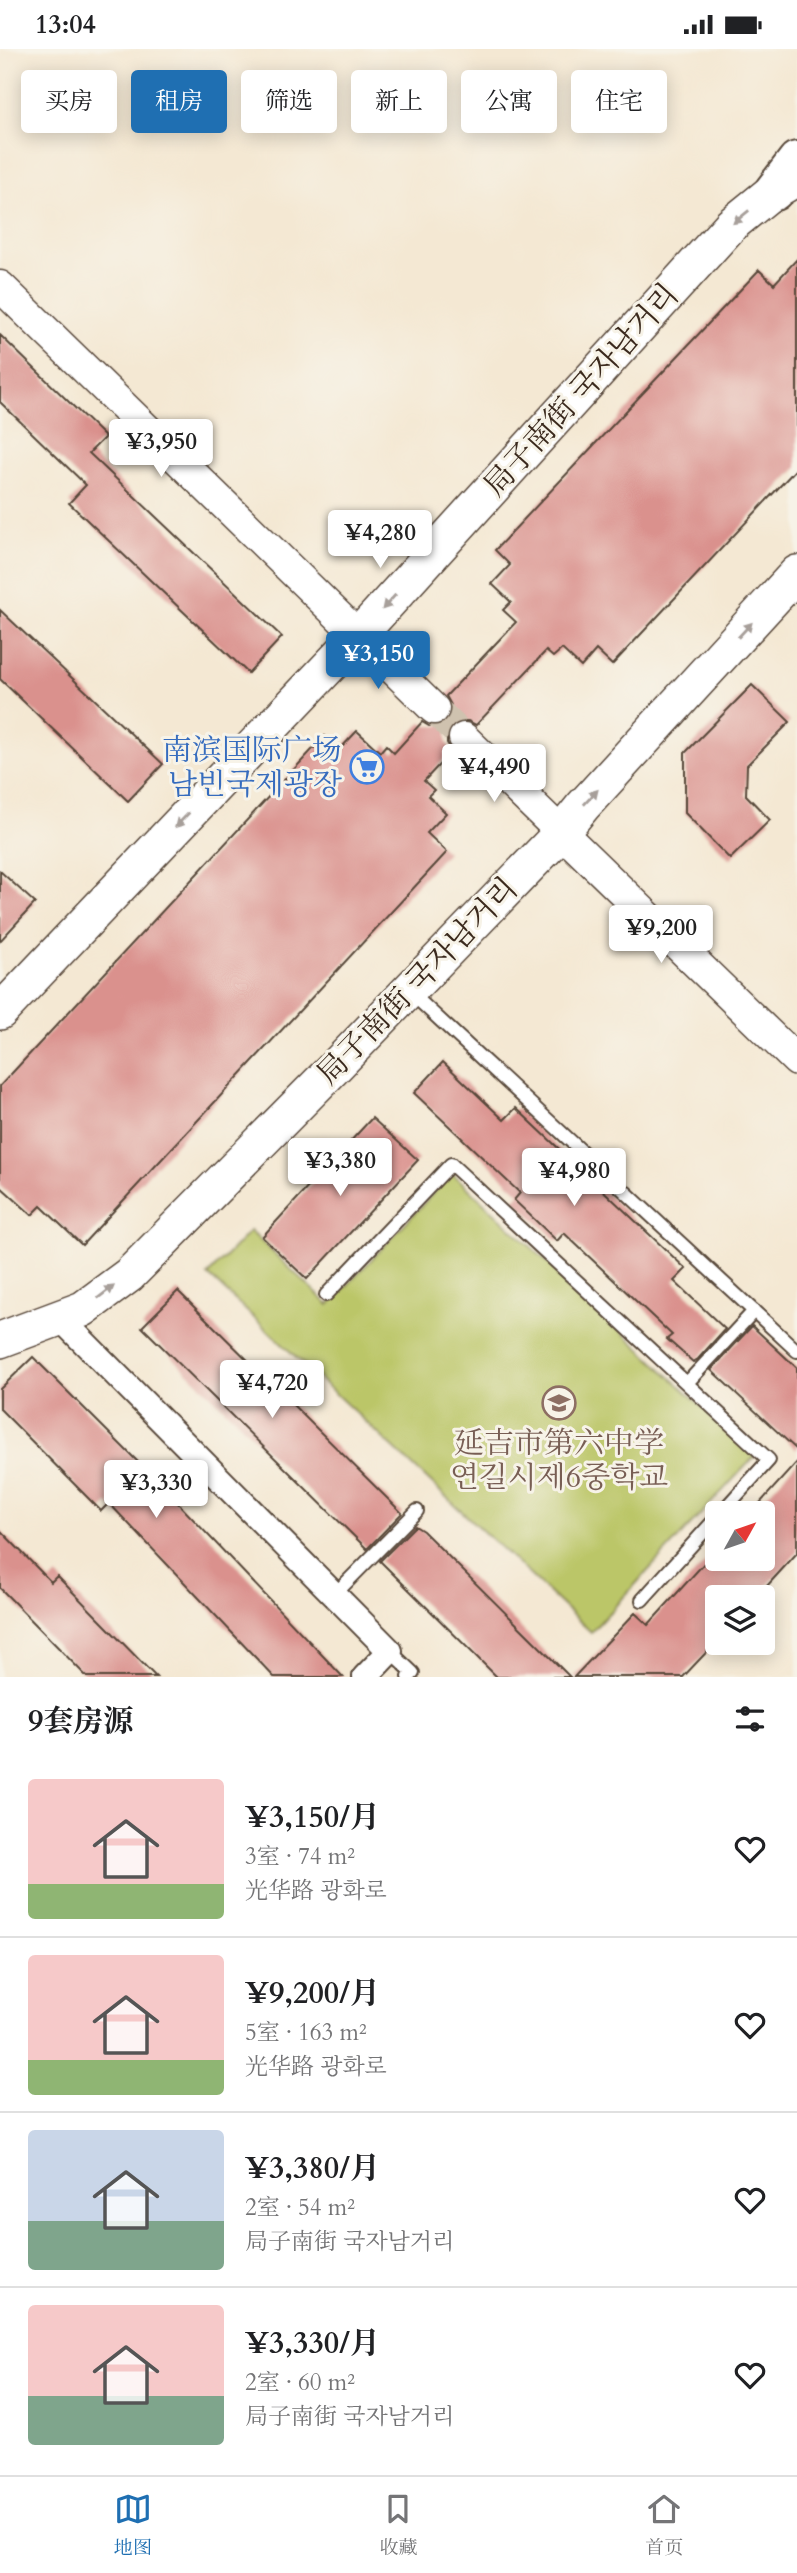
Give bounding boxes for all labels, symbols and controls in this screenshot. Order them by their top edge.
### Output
text: 13:04 [35,7,96,42]
chip: 买房 [21,70,117,133]
chip: 租房 [131,70,227,133]
chip: 筛选 [241,70,337,133]
chip: 新上 [351,70,447,133]
chip: 公寓 [461,70,557,133]
chip: 住宅 [571,70,667,133]
one-way arrow [733,209,750,224]
street label: 局子南街 국자남거리 [475,275,688,505]
pin: ¥3,950 [104,419,218,479]
text: ¥3,950 [125,426,197,457]
pin: ¥4,280 [323,511,437,570]
text: ¥4,280 [344,517,416,548]
one-way arrow [382,593,398,610]
one-way arrow [737,621,753,639]
pin: ¥3,150 [321,631,435,691]
text: ¥3,150 [342,638,414,669]
place label: 南滨国际广场 남빈국제광장 [162,730,342,805]
pin: ¥4,490 [437,745,551,804]
supermarket icon: 南滨国际广场 남빈국제광장 [348,748,386,786]
text: ¥4,490 [458,751,530,782]
one-way arrow [582,789,598,806]
one-way arrow [175,811,191,828]
street label: 局子南街 국자남거리 [308,869,527,1094]
pin: ¥9,200 [604,905,718,965]
text: ¥9,200 [625,912,697,943]
pin: ¥3,380 [283,1139,397,1198]
text: ¥3,380 [304,1145,376,1176]
pin: ¥4,980 [517,1149,631,1208]
text: ¥4,980 [538,1155,610,1186]
one-way arrow [97,1285,115,1299]
pin: ¥4,720 [215,1361,329,1420]
text: ¥4,720 [236,1367,308,1398]
school or university icon: 延吉市第六中学 연길시제6중학교 [540,1384,578,1422]
place label: 延吉市第六中学 연길시제6중학교 [450,1423,668,1498]
pin: ¥3,330 [99,1461,213,1520]
text: ¥3,330 [120,1467,192,1498]
north arrow [705,1501,775,1571]
map controls [705,1501,775,1655]
button: layers [705,1585,775,1655]
icon: filters [731,1700,769,1738]
text: 9套房源 [28,1701,133,1742]
text: ¥3,150/月 [245,1797,380,1838]
icon: home [84,1807,168,1891]
icon: heart [731,1830,769,1868]
text: 3室 · 74 m² [245,1841,355,1872]
text: 光华路 광화로 [245,1875,387,1906]
text: ¥9,200/月 [245,1973,380,2014]
icon: home [84,1983,168,2067]
icon: heart [731,2006,769,2044]
text: 5室 · 163 m² [245,2017,367,2048]
text: 光华路 광화로 [245,2051,387,2082]
text: ¥3,380/月 [245,2148,380,2189]
icon: home [84,2158,168,2242]
icon: heart [731,2181,769,2219]
text: 2室 · 54 m² [245,2192,355,2223]
text: 局子南街 국자남거리 [245,2226,454,2257]
text: ¥3,330/月 [245,2323,380,2364]
icon: home [84,2333,168,2417]
icon: heart [731,2356,769,2394]
text: 2室 · 60 m² [245,2367,355,2398]
text: 局子南街 국자남거리 [245,2401,454,2432]
tab: 地图 [114,2490,152,2561]
tab: 收藏 [379,2490,417,2561]
tab: 首页 [645,2490,683,2561]

